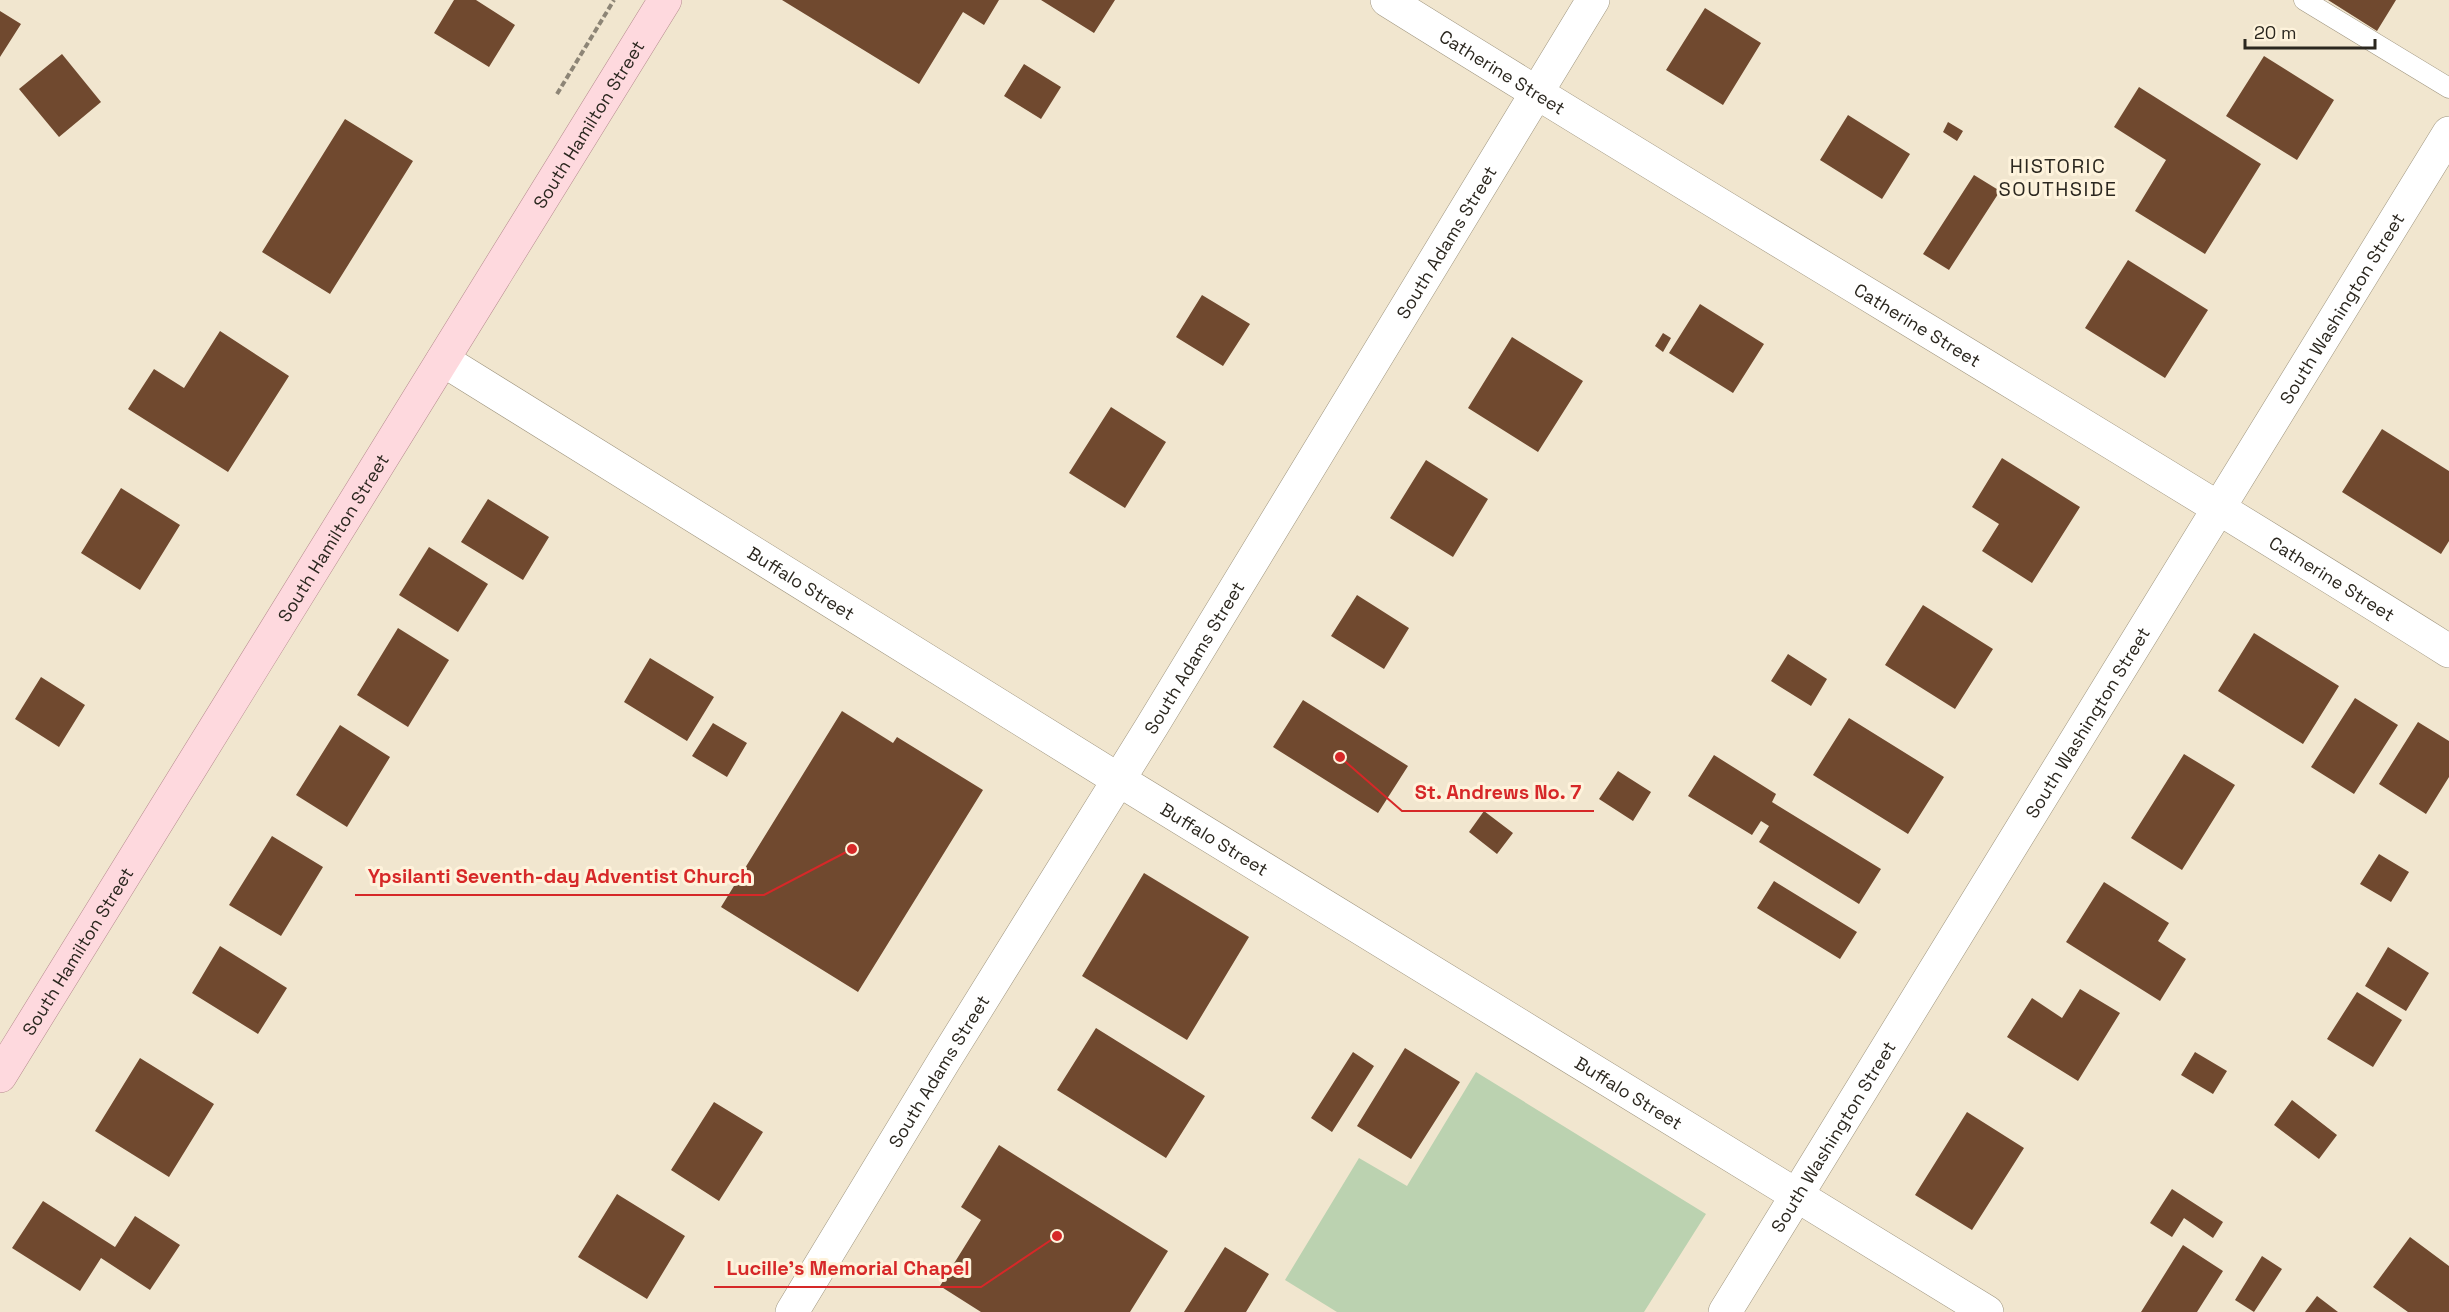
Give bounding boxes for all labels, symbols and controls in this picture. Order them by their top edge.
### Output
scale bar [2245,12,2376,50]
text: 20 m [2254,21,2297,44]
street label: Catherine Street [1435,24,1570,119]
street label: South Hamilton Street [528,36,649,212]
district label: HISTORIC SOUTHSIDE [1999,153,2118,202]
street label: South Adams Street [1391,161,1501,323]
street label: South Washington Street [2274,208,2409,408]
street label: Catherine Street [1850,278,1985,372]
street label: South Hamilton Street [272,449,393,626]
street label: Catherine Street [2265,530,2399,626]
street label: Buffalo Street [744,541,859,625]
street label: South Adams Street [1138,577,1249,738]
street label: South Washington Street [2020,622,2155,822]
callout: St. Andrews No. 7 [1402,773,1594,811]
text: St. Andrews No. 7 [1415,779,1581,805]
street label: Buffalo Street [1157,797,1273,880]
callout: Ypsilanti Seventh-day Adventist Church [355,857,764,895]
street label: South Hamilton Street [17,863,138,1039]
text: Ypsilanti Seventh-day Adventist Church [368,863,752,889]
street label: South Adams Street [883,990,994,1152]
street label: South Washington Street [1765,1037,1900,1236]
street label: Buffalo Street [1571,1051,1687,1134]
callout: Lucille's Memorial Chapel [714,1249,981,1287]
text: Lucille's Memorial Chapel [726,1255,970,1281]

